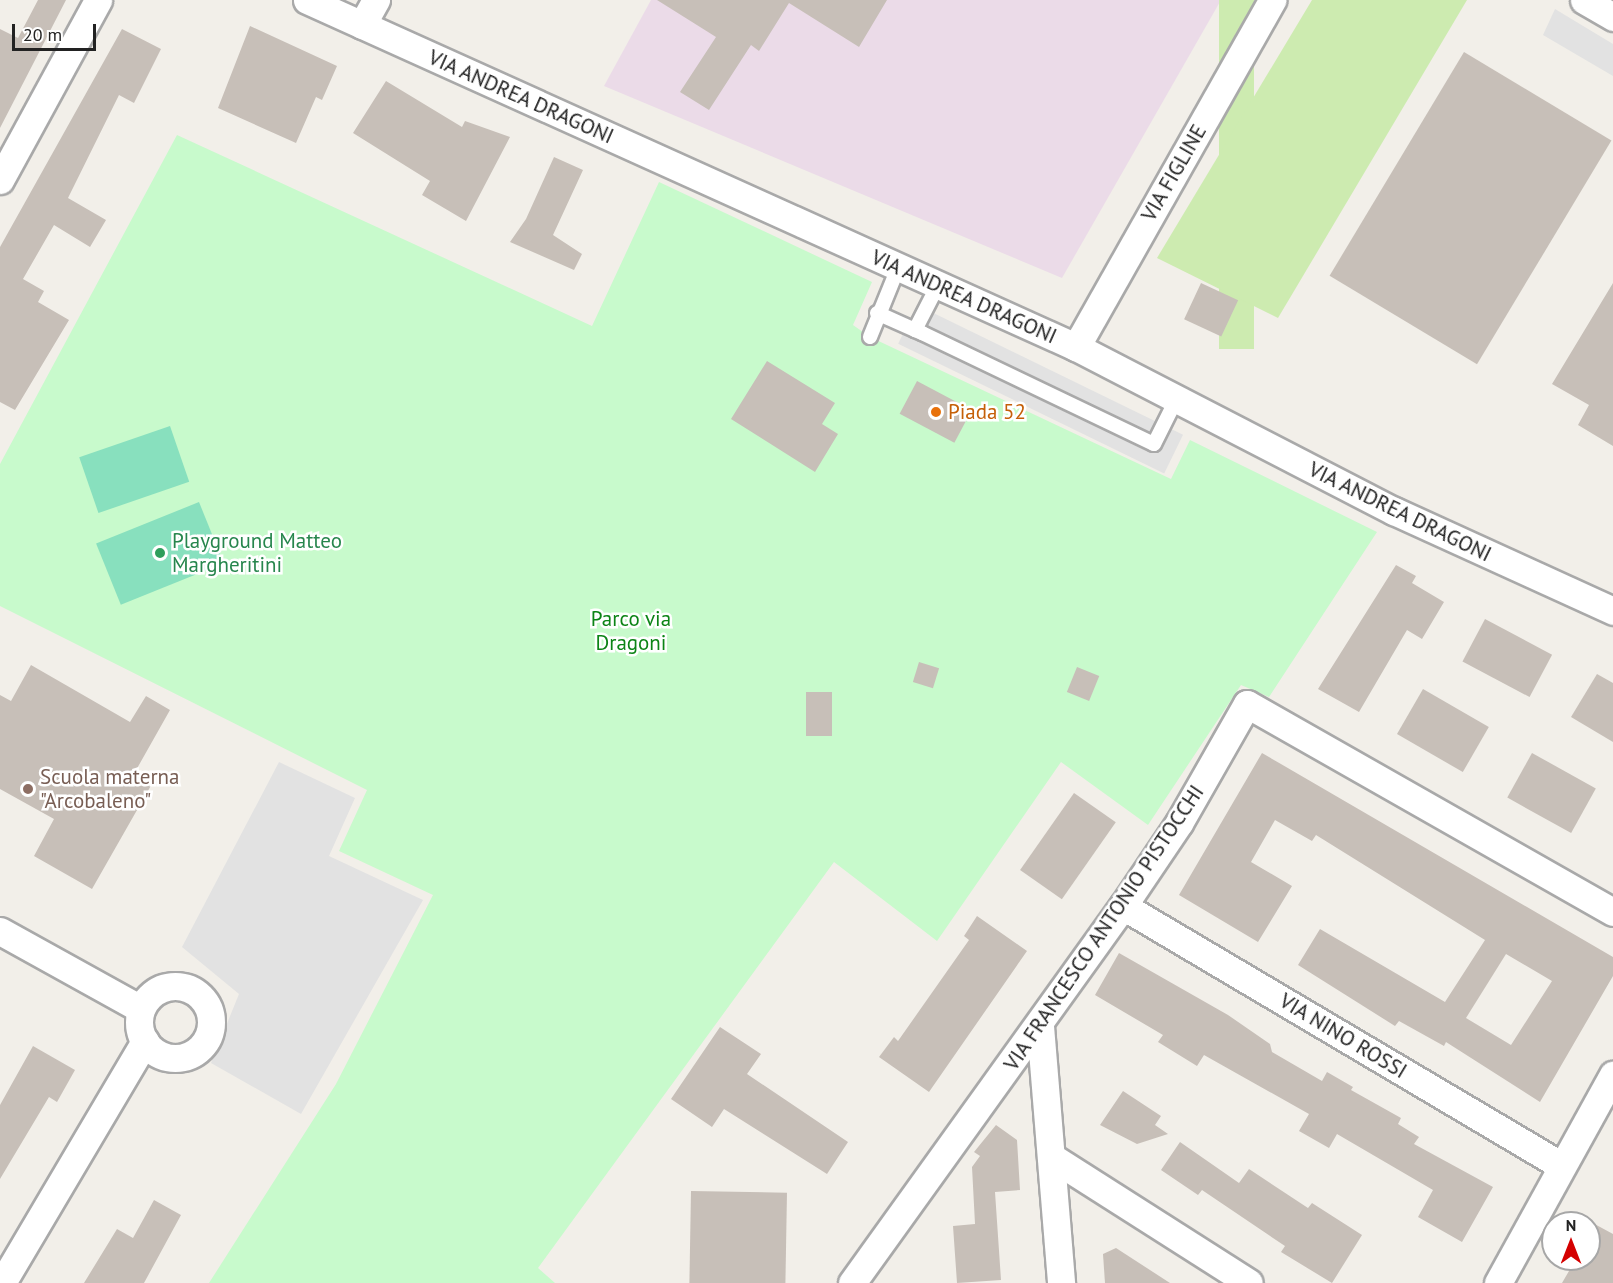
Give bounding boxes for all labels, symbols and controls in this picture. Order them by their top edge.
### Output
scale bar [15,12,99,50]
text: 20 m [23,23,62,46]
street label: VIA ANDREA DRAGONI [423,44,619,150]
street label: VIA FIGLINE [1136,120,1212,226]
street label: VIA ANDREA DRAGONI [866,244,1062,350]
place label: Piada 52 [948,399,1026,425]
marker: Piada 52 [929,405,943,419]
street label: VIA ANDREA DRAGONI [1303,456,1497,568]
place label: Playground Matteo Margheritini [172,528,342,578]
marker: Playground Matteo Margheritini [153,546,167,560]
park label: Parco via Dragoni [591,606,671,656]
place label: Scuola materna "Arcobaleno" [40,764,179,814]
street label: VIA FRANCESCO ANTONIO PISTOCCHI [998,780,1210,1076]
marker: Scuola materna "Arcobaleno" [21,782,35,796]
street label: VIA NINO ROSSI [1275,988,1411,1084]
north arrow [1541,1211,1601,1271]
text: N [1566,1215,1576,1235]

